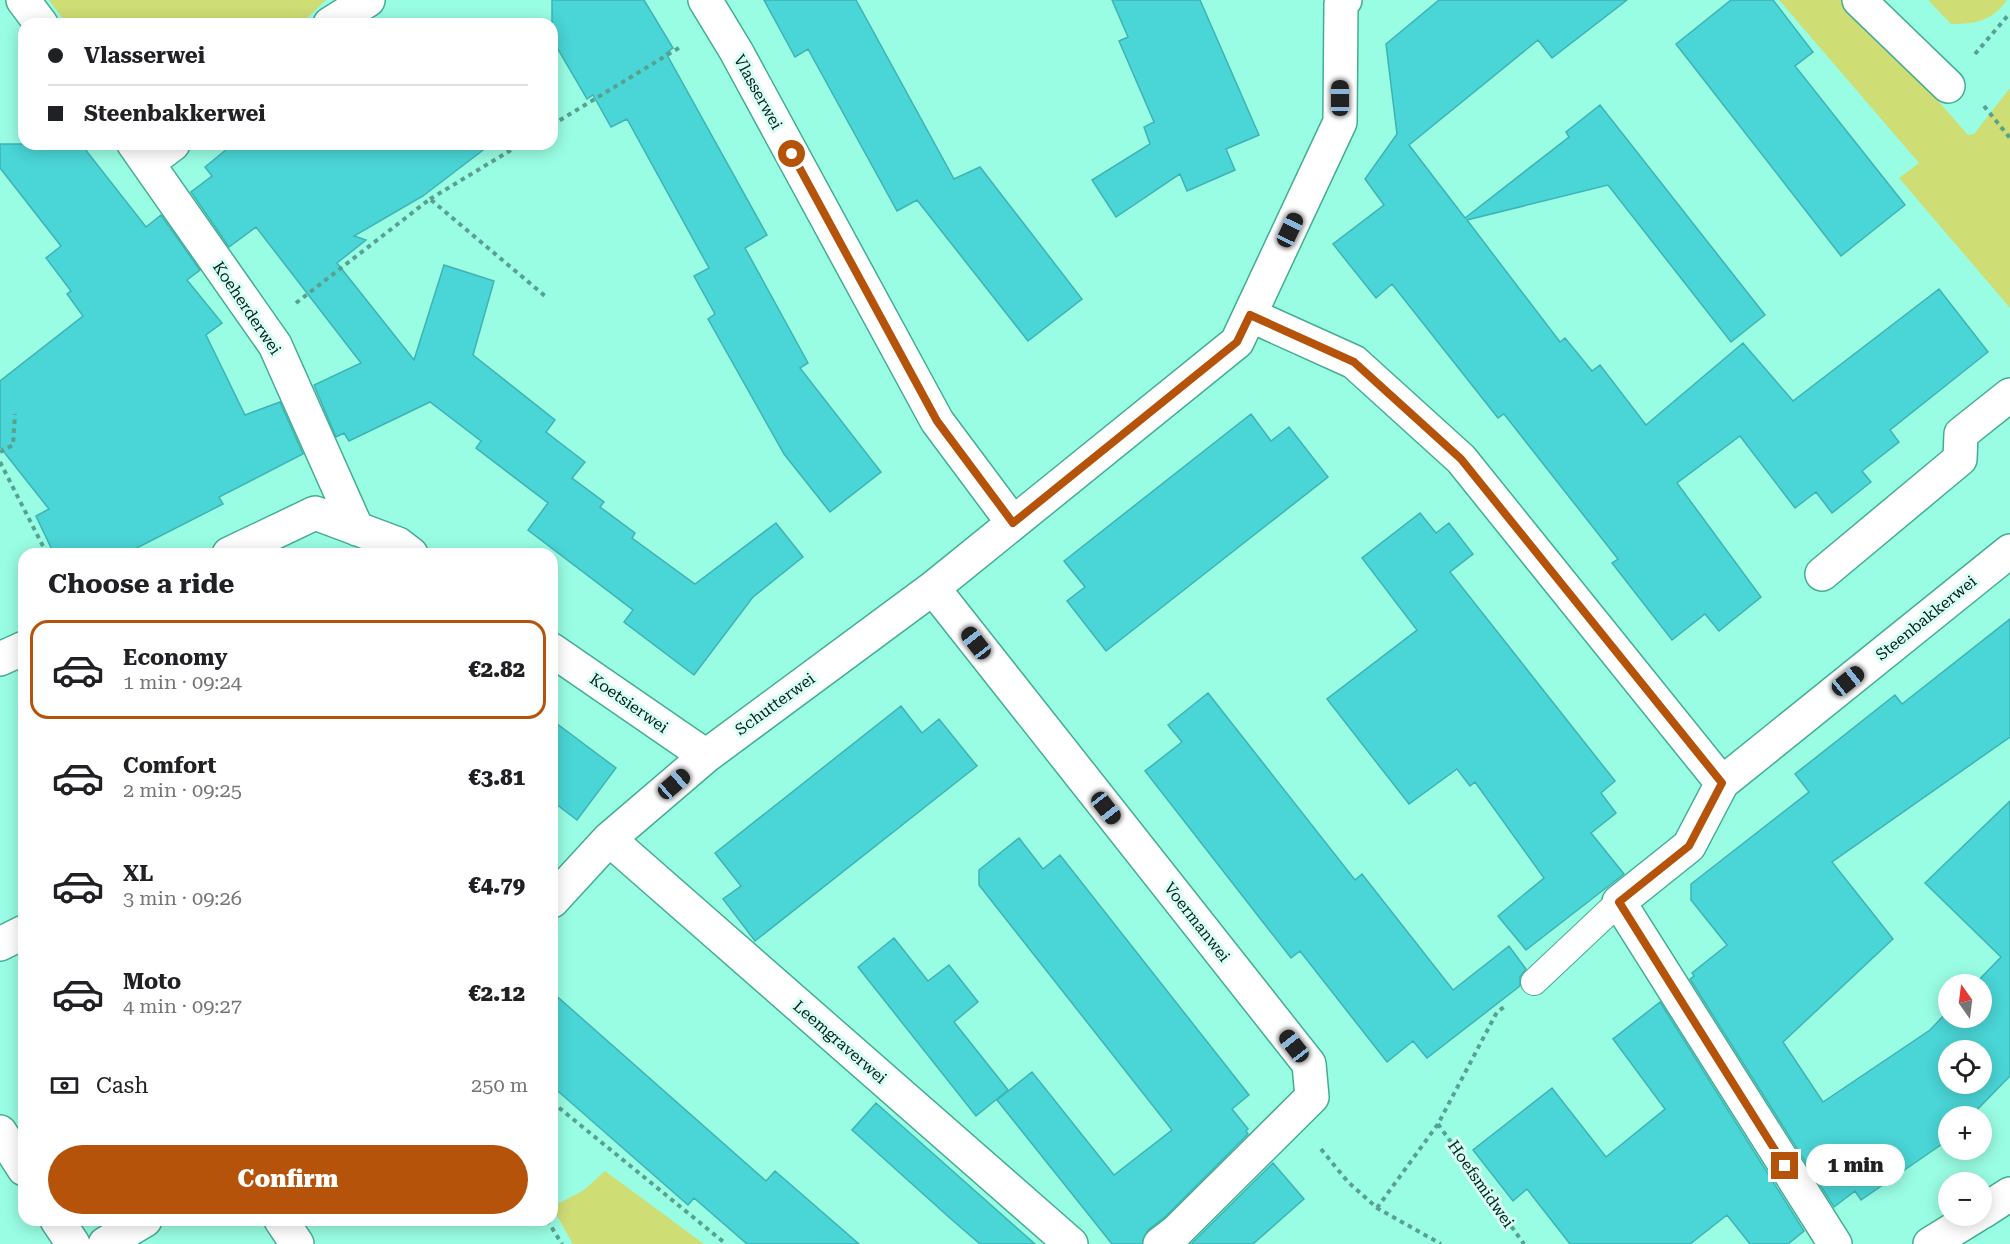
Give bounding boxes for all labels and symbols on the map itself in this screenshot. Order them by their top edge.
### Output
street label: Vlasserwei [730,51,786,133]
car [1331,80,1349,116]
route start [778,140,805,167]
car [1274,210,1306,250]
street label: Koeherderwei [209,258,285,358]
street label: Steenbakkerwei [1872,572,1980,664]
car [958,623,994,663]
car [1828,663,1868,699]
street label: Koetsierwei [586,669,672,737]
street label: Schutterwei [731,669,819,739]
car [655,765,693,803]
car [1088,788,1124,828]
street label: Voermanwei [1160,878,1234,966]
north arrow [1938,974,1992,1028]
street label: Leemgraverwei [789,996,891,1088]
car [1276,1026,1312,1066]
street label: Hoefsmidwei [1444,1137,1518,1231]
callout: 1 min [1806,1145,1905,1187]
route end [1771,1152,1798,1179]

